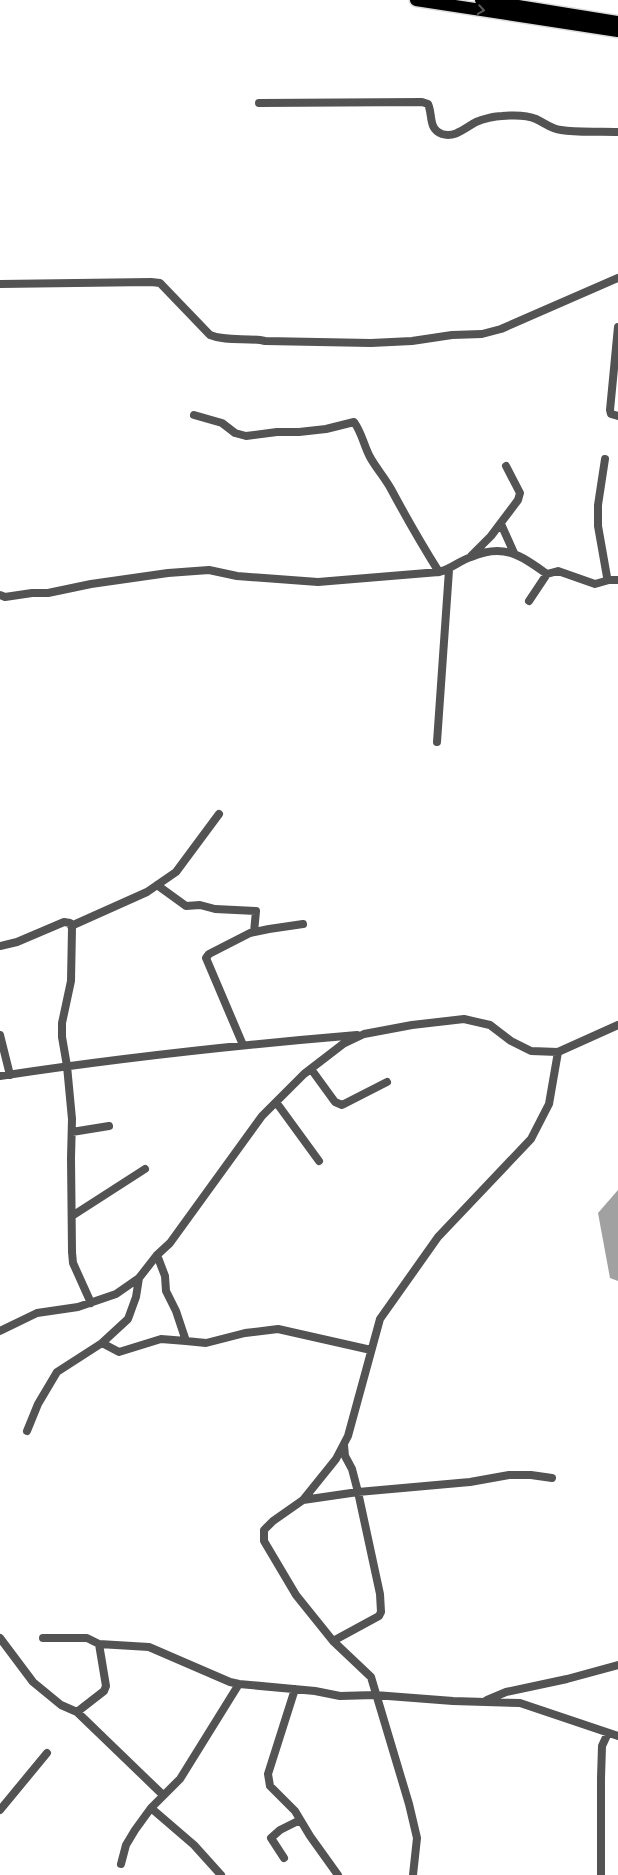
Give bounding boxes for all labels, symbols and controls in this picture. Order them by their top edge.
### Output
one-way arrow [477,5,486,15]

